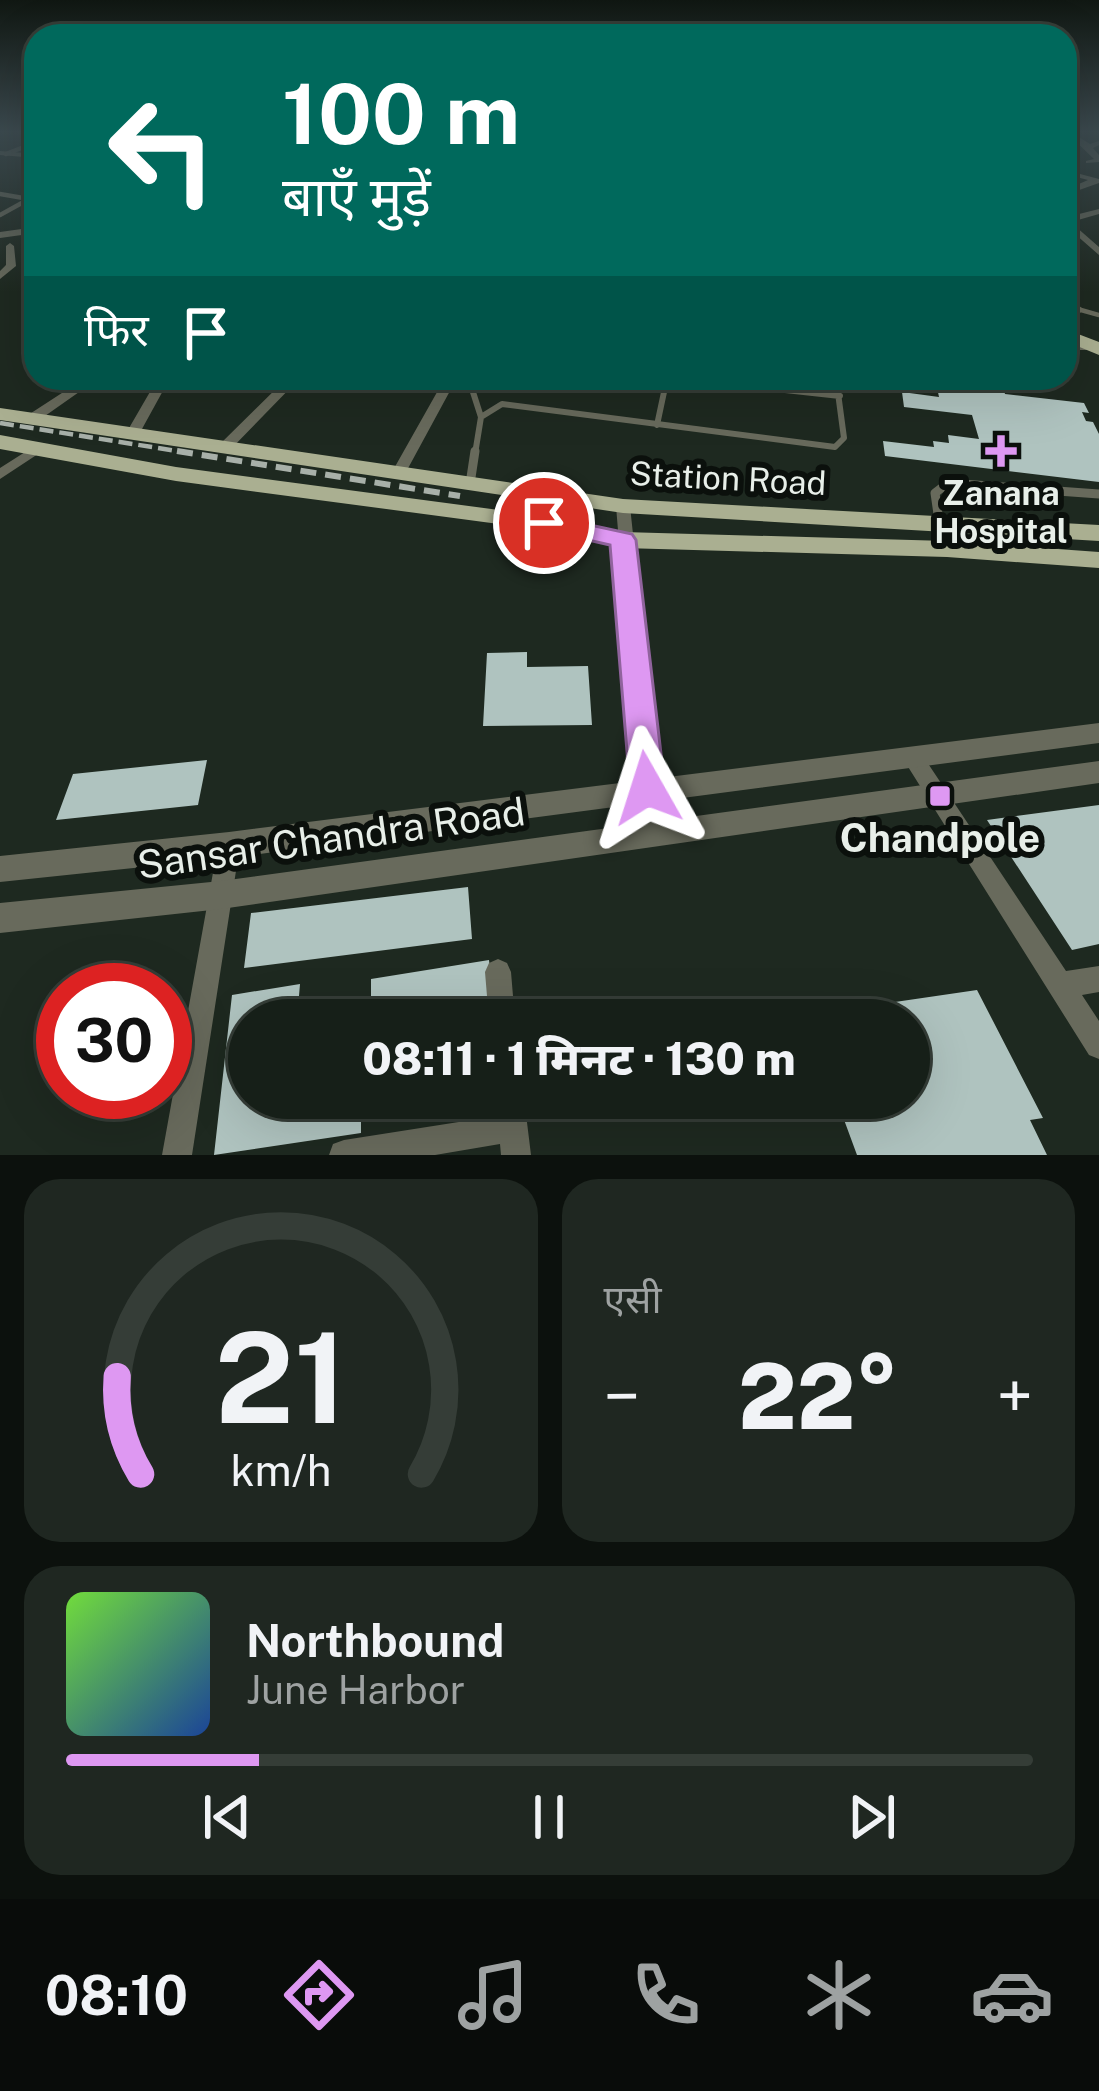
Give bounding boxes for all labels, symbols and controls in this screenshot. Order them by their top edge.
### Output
text: 100 m [282,64,520,163]
icon: left [84,72,240,228]
text: बाएँ मुड़ें [282,165,431,228]
icon: arrive [173,300,239,366]
text: फिर [84,303,149,356]
marker: Zanana Hospital [985,435,1017,467]
street label: Station Road [629,454,827,502]
pin [493,472,595,574]
place label: Zanana Hospital [934,474,1068,550]
icon: arrive [511,490,577,556]
position arrow [584,725,710,851]
marker: Chandpole [927,783,953,809]
street label: Sansar Chandra Road [134,788,528,888]
place label: Chandpole [840,815,1040,861]
speed limit sign: 30 [36,963,192,1119]
text: 08:11 · 1 मिनट · 130 m [362,1032,796,1085]
text: एसी [604,1276,662,1322]
text: 21 [214,1304,347,1451]
text: 22° [738,1343,899,1449]
text: − [604,1357,640,1435]
text: + [996,1357,1033,1435]
text: km/h [230,1444,331,1495]
text: Northbound [246,1614,504,1667]
text: June Harbor [246,1667,465,1713]
icon: previous [194,1784,260,1850]
icon: pause [516,1784,582,1850]
icon: next [839,1784,905,1850]
icon: directions [277,1953,361,2037]
icon: music [451,1953,535,2037]
icon: phone [624,1953,708,2037]
icon: climate [797,1953,881,2037]
icon: car [970,1953,1054,2037]
text: 08:10 [45,1964,188,2027]

